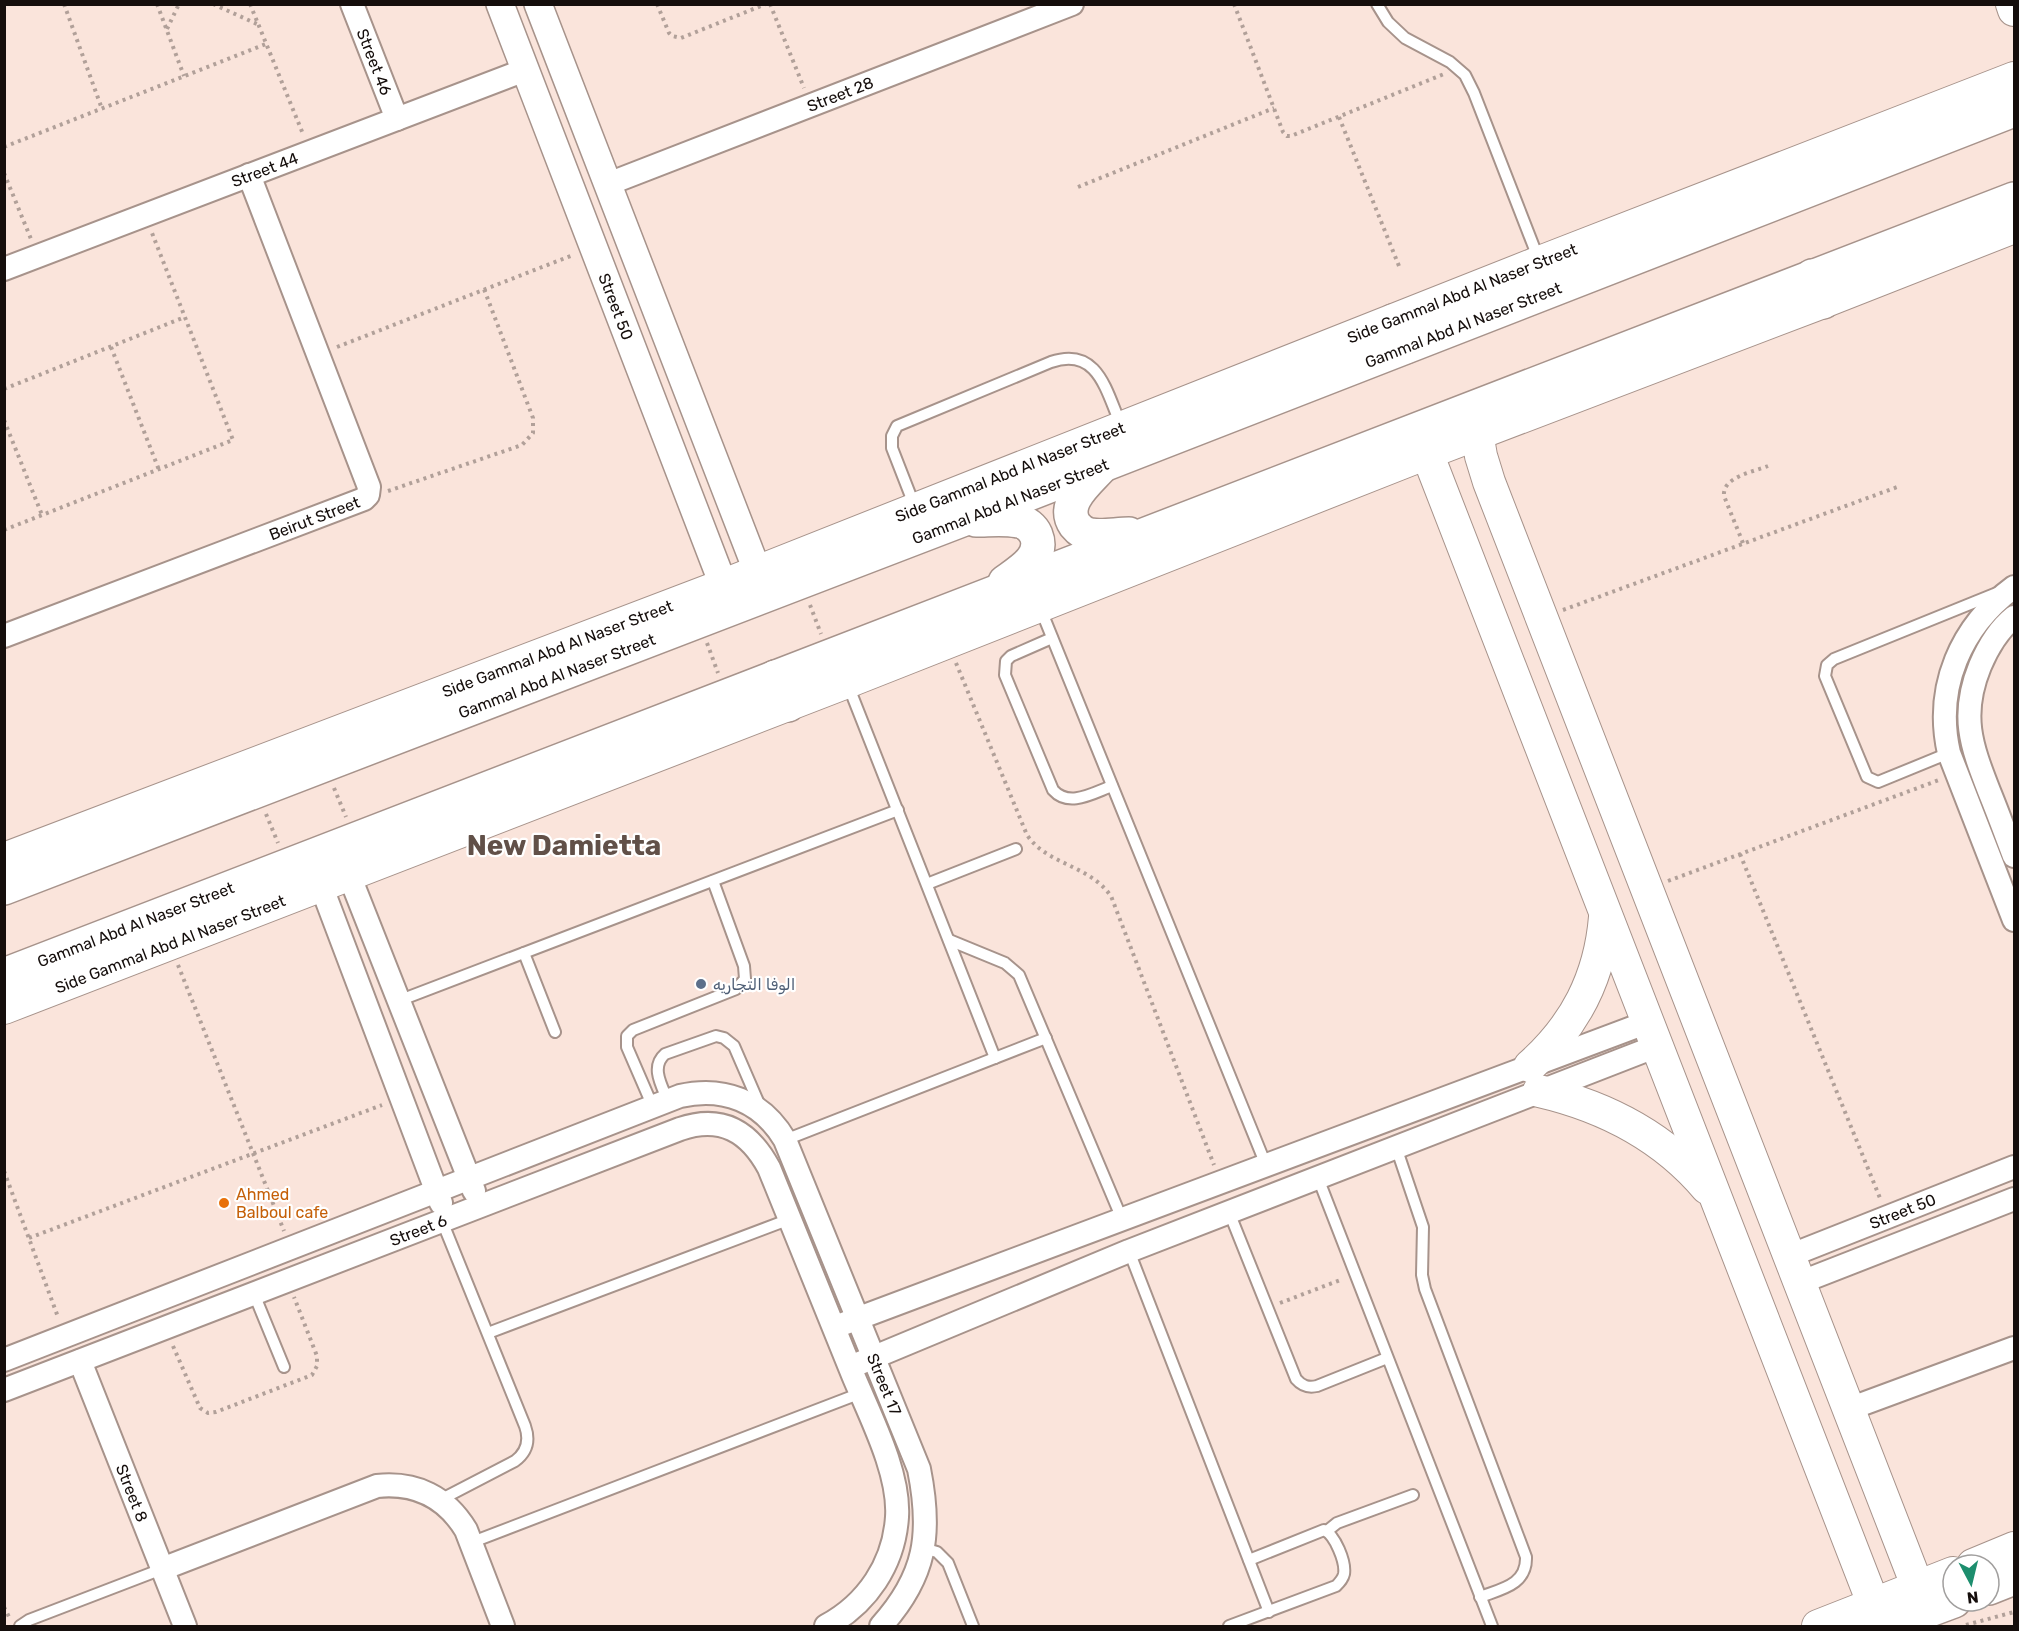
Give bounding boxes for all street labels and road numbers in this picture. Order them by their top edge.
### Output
street label: Street 46 [353,26,396,98]
street label: Street 28 [804,72,876,115]
street label: Street 44 [228,148,301,191]
street label: Side Gammal Abd Al Naser Street [1345,238,1581,348]
street label: Street 50 [595,270,638,342]
street label: Gammal Abd Al Naser Street [1361,277,1565,371]
street label: Side Gammal Abd Al Naser Street [892,418,1130,524]
street label: Gammal Abd Al Naser Street [909,452,1111,548]
street label: Beirut Street [266,492,362,544]
street label: Side Gammal Abd Al Naser Street [439,595,677,701]
street label: Gammal Abd Al Naser Street [455,628,659,722]
street label: Gammal Abd Al Naser Street [34,878,237,971]
street label: Side Gammal Abd Al Naser Street [52,891,288,997]
street label: Street 50 [1866,1189,1938,1233]
street label: Street 6 [387,1210,450,1250]
street label: Street 17 [863,1350,906,1418]
street label: Street 8 [112,1461,152,1525]

